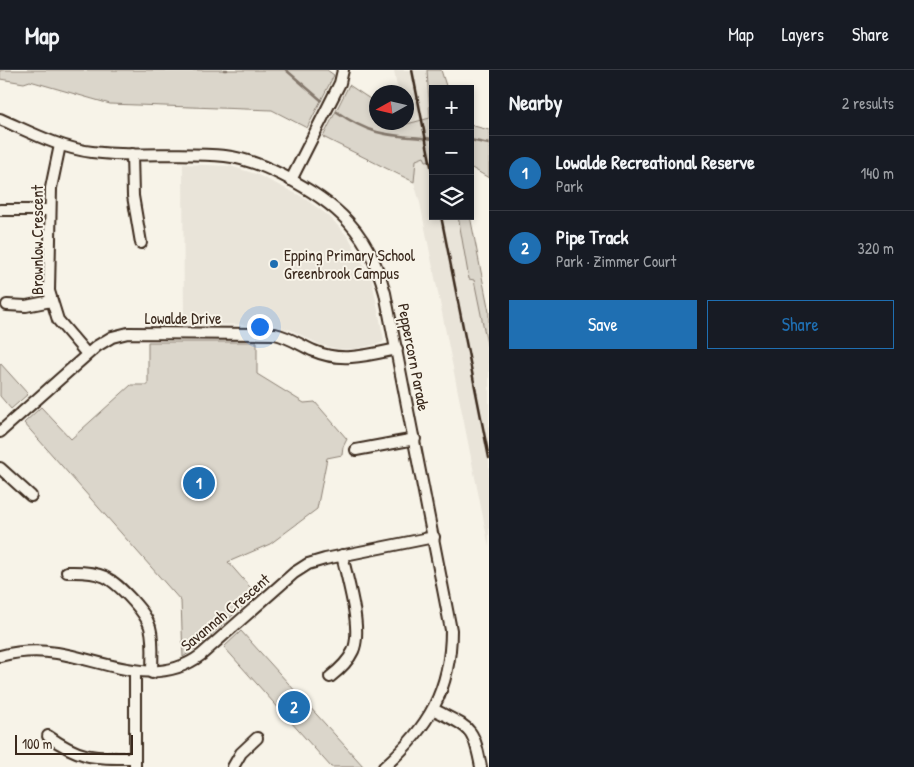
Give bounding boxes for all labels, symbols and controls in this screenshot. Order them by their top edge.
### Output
text: Map [25,19,59,51]
text: Map [728,22,754,47]
text: Layers [782,22,824,47]
text: Share [852,22,889,47]
north arrow [369,85,414,130]
map controls [429,85,474,220]
button: + [429,85,474,130]
text: Nearby [509,88,562,117]
text: 2 results [842,92,894,114]
button: − [429,130,474,175]
text: Lowalde Recreational Reserve [556,149,755,175]
text: 1 [522,162,528,184]
text: 140 m [860,162,894,184]
button: layers [429,175,474,220]
text: Park [556,175,583,197]
street label: Brownlow Crescent [26,185,48,295]
text: Pipe Track [556,224,628,250]
text: 2 [521,237,529,259]
text: 320 m [858,237,894,259]
place label: Epping Primary School Greenbrook Campus [284,244,416,284]
text: Park · Zimmer Court [556,250,676,272]
marker: Epping Primary School Greenbrook Campus [268,258,280,270]
button: Save [509,300,697,349]
button: Share [707,300,894,349]
street label: Peppercorn Parade [393,301,435,413]
street label: Lowalde Drive [145,307,222,329]
your location [247,314,273,340]
pin: 1 [183,464,215,502]
street label: Savannah Crescent [176,568,275,656]
pin: 2 [278,688,310,726]
scale bar [15,732,132,755]
text: 100 m [22,734,52,753]

